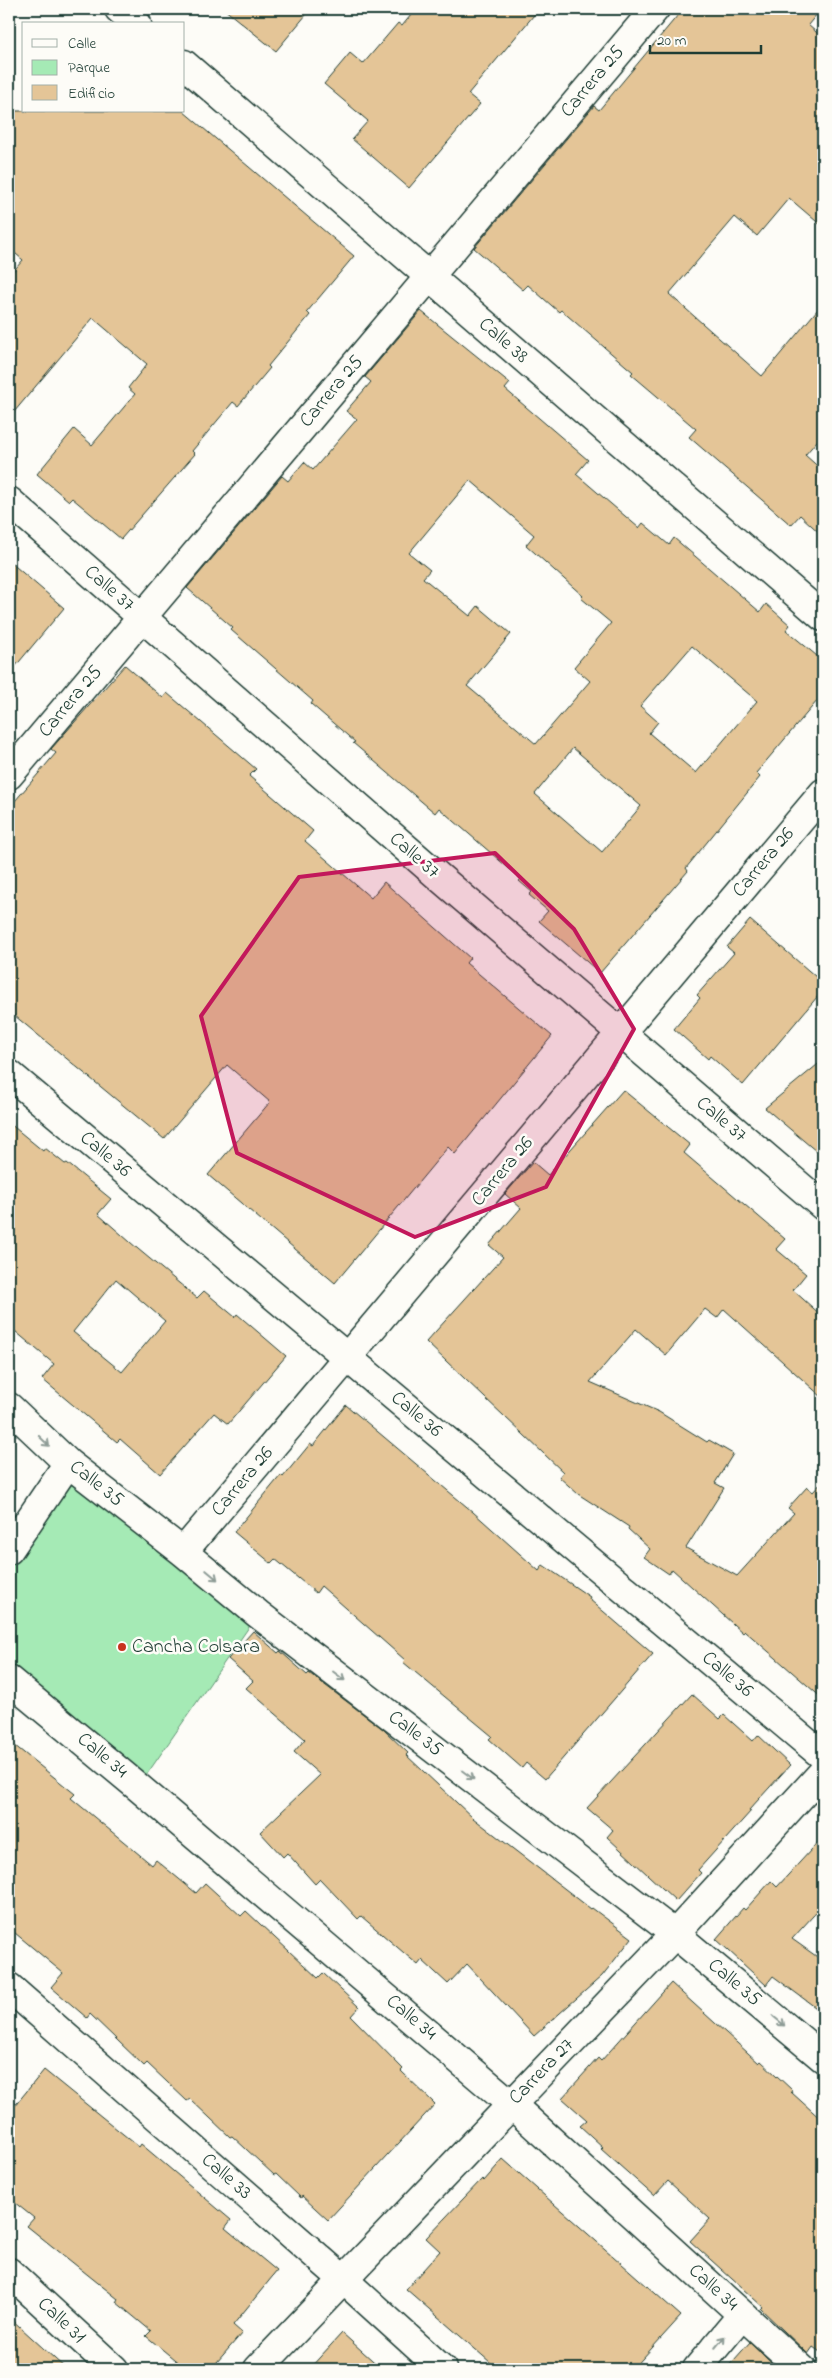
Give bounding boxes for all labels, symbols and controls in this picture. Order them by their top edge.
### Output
legend [22,22,185,112]
scale bar [650,22,761,54]
text: 20 m [657,30,687,52]
text: Calle [68,33,96,55]
street label: Carrera 25 [554,40,632,124]
text: Parque [68,57,110,79]
text: Edificio [68,83,115,105]
street label: Calle 38 [472,311,534,371]
street label: Carrera 25 [293,350,371,434]
street label: Calle 37 [77,559,141,619]
street label: Carrera 25 [32,660,110,744]
street label: Carrera 26 [726,821,802,904]
street label: Calle 37 [382,826,446,886]
street label: Calle 37 [689,1090,753,1150]
street label: Calle 36 [73,1125,137,1185]
street label: Carrera 26 [465,1130,541,1213]
street label: Calle 36 [384,1385,448,1445]
one-way arrow [38,1435,50,1447]
street label: Carrera 26 [205,1440,281,1523]
street label: Calle 35 [63,1453,129,1515]
one-way arrow [205,1570,218,1581]
place label: Cancha Colsara [132,1633,260,1662]
marker: Cancha Colsara [116,1641,128,1653]
street label: Calle 36 [695,1645,759,1705]
one-way arrow [332,1671,345,1682]
street label: Calle 35 [381,1704,449,1764]
street label: Calle 34 [70,1726,134,1786]
one-way arrow [461,1770,475,1780]
street label: Calle 35 [701,1952,767,2014]
street label: Calle 34 [379,1988,443,2048]
one-way arrow [773,2015,786,2026]
street label: Carrera 27 [503,2032,581,2112]
street label: Calle 33 [194,2147,258,2207]
street label: Calle 34 [681,2257,745,2319]
street label: Calle 31 [30,2291,92,2351]
one-way arrow [714,2336,725,2349]

